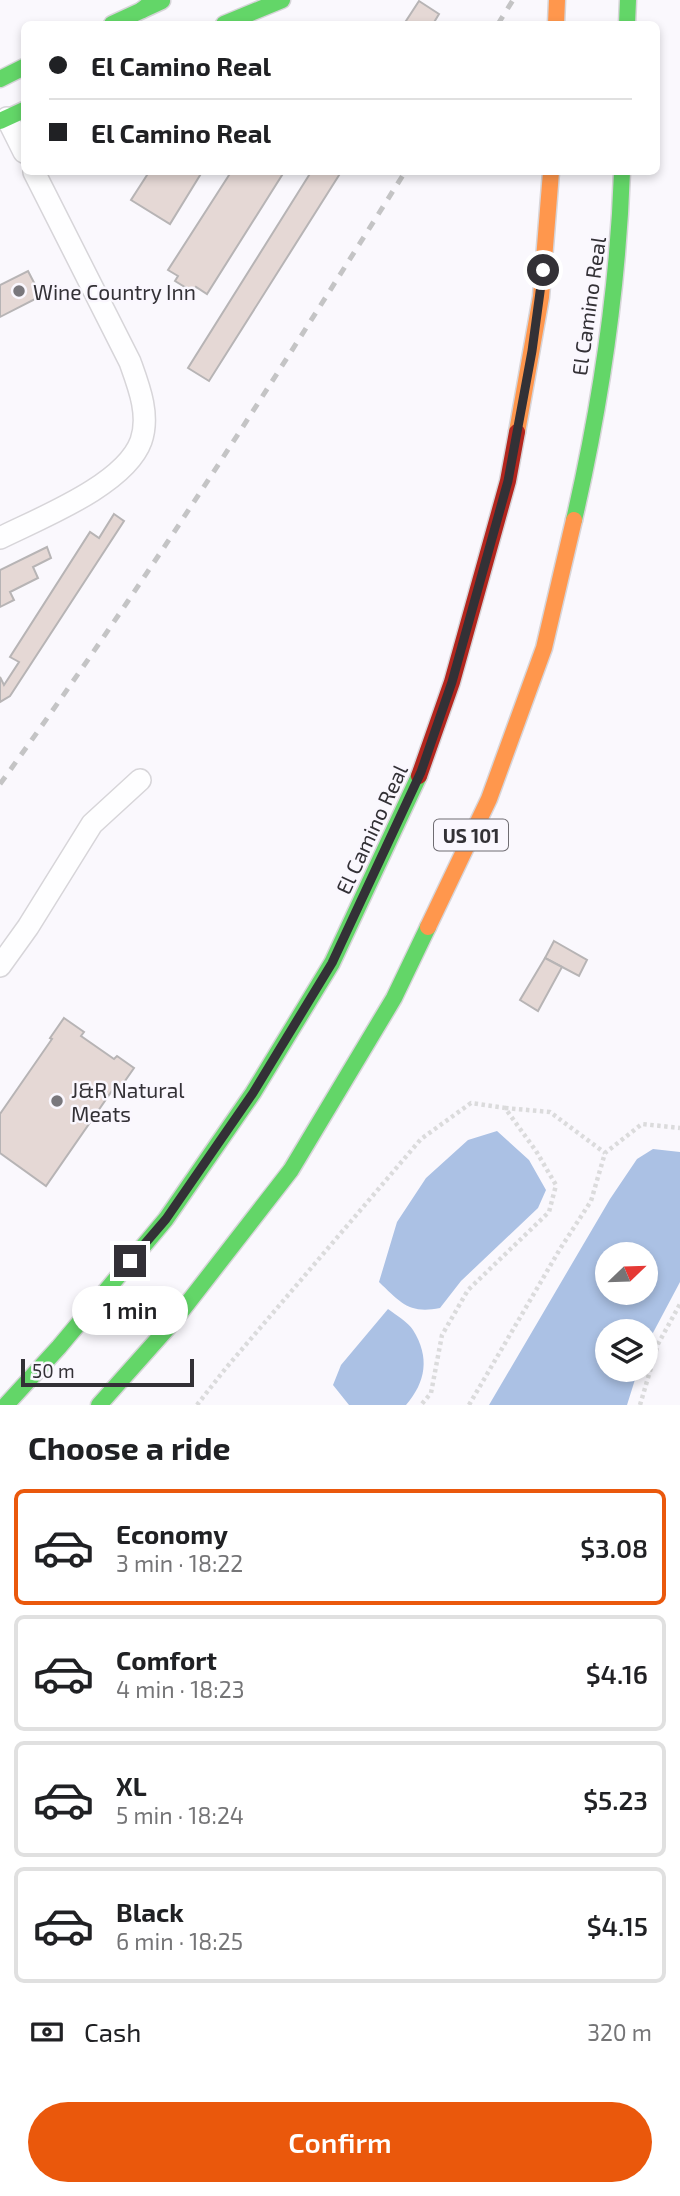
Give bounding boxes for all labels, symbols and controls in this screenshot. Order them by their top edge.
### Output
text: El Camino Real [91,50,271,81]
text: El Camino Real [91,117,271,148]
street label: El Camino Real [566,234,610,377]
route start [527,254,559,286]
place label: Wine Country Inn [33,279,196,304]
marker: Wine Country Inn [11,283,27,299]
street label: El Camino Real [330,760,412,898]
road number: US 101 [434,820,508,850]
place label: J&R Natural Meats [71,1077,185,1126]
marker: J&R Natural Meats [49,1093,65,1109]
north arrow [595,1242,658,1306]
map controls [595,1242,658,1382]
route end [114,1245,146,1277]
callout: 1 min [72,1286,188,1334]
text: 1 min [103,1296,157,1324]
button: layers [595,1319,658,1382]
scale bar [21,1356,194,1388]
text: 50 m [32,1359,75,1382]
text: Choose a ride [28,1428,231,1466]
icon: car [32,1516,95,1579]
text: Economy [116,1518,228,1549]
text: $3.08 [580,1532,648,1563]
text: 3 min · 18:22 [116,1549,243,1577]
icon: car [32,1642,95,1705]
text: Comfort [116,1644,217,1675]
text: $4.16 [586,1658,648,1689]
text: 4 min · 18:23 [116,1675,244,1703]
icon: car [32,1768,95,1831]
text: XL [116,1770,147,1801]
text: $5.23 [583,1784,648,1815]
text: 5 min · 18:24 [116,1801,244,1829]
icon: car [32,1894,95,1957]
text: Black [116,1896,184,1927]
text: $4.15 [587,1910,648,1941]
text: 6 min · 18:25 [116,1927,243,1955]
icon: cash [28,2013,66,2051]
text: Cash [84,2016,141,2047]
text: 320 m [587,2018,652,2046]
button: Confirm [28,2102,652,2182]

